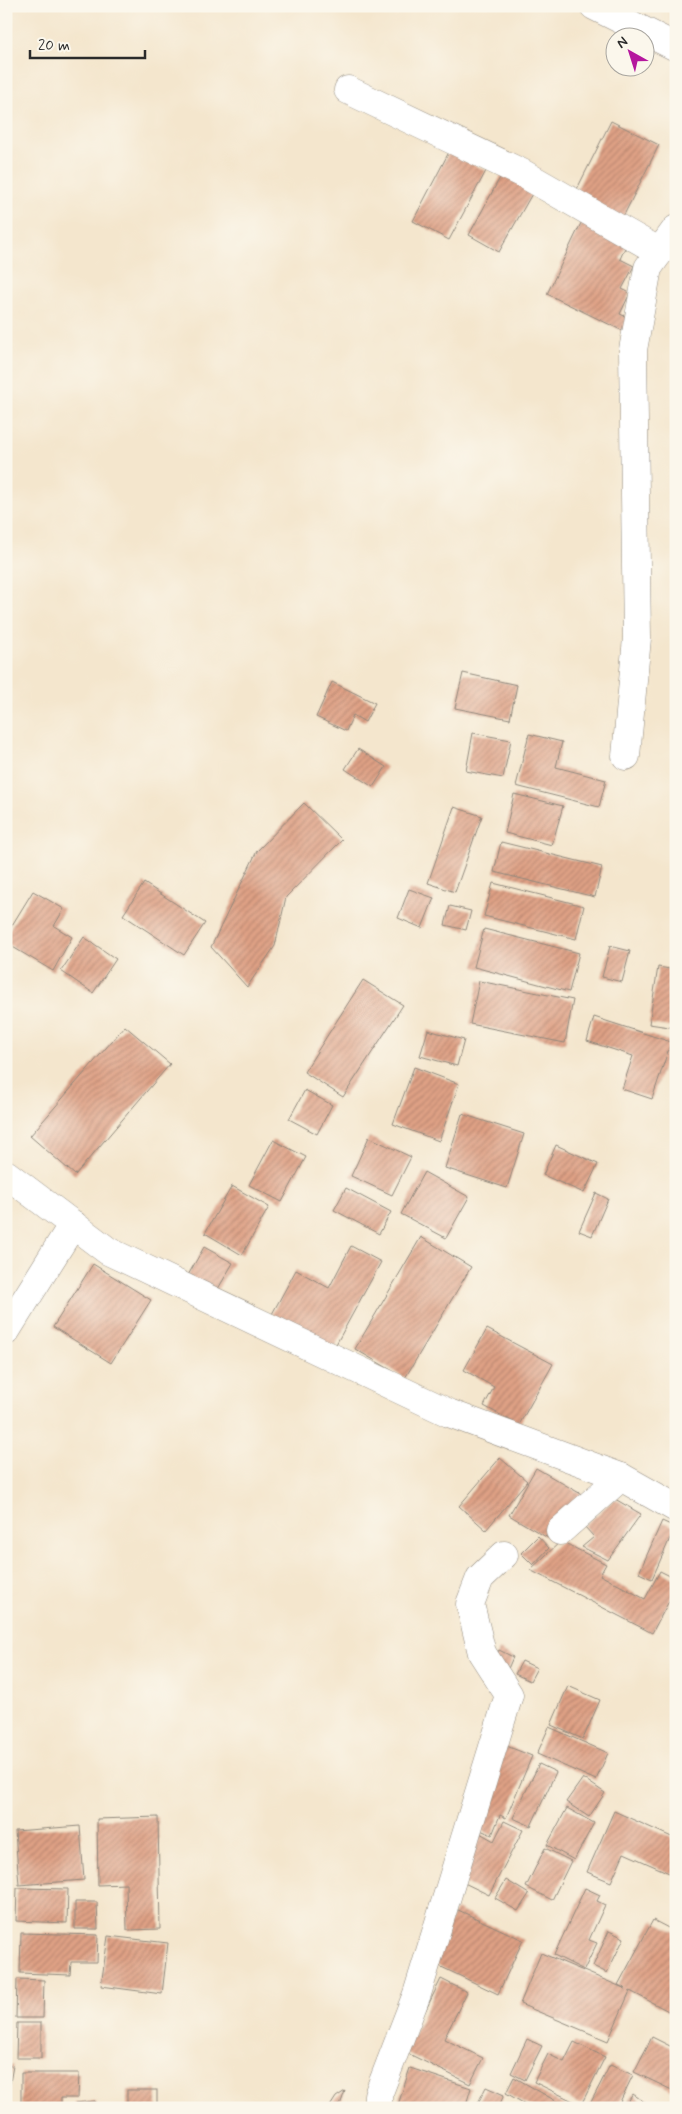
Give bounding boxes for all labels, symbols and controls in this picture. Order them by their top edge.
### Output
scale bar [30,28,145,60]
north arrow [604,28,654,78]
text: N [613,33,632,53]
text: 20 m [38,36,70,56]

